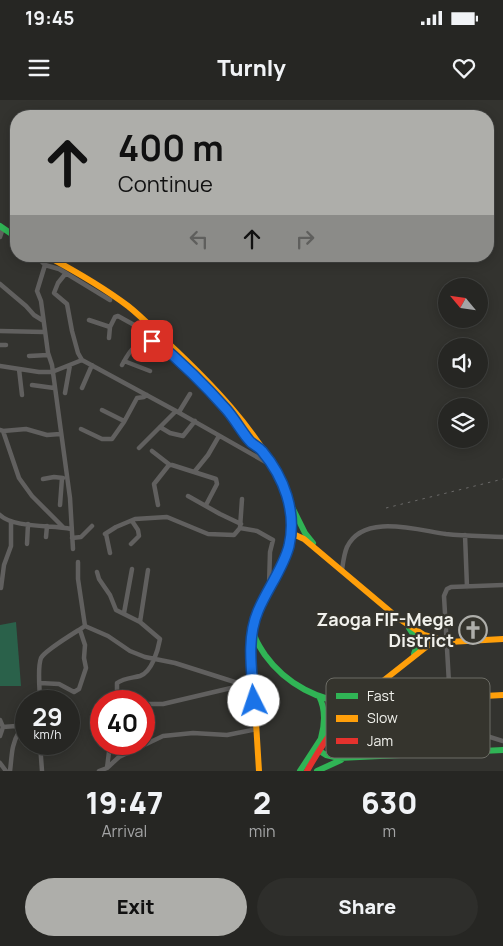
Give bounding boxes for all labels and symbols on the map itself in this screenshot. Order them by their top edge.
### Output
north arrow [438,278,488,328]
pin [131,320,173,362]
place label: Zaoga FIF-Mega District [316,607,454,652]
church icon: Zaoga FIF-Mega District [458,615,488,645]
position arrow [227,674,279,726]
legend [326,678,490,758]
text: Fast [367,686,395,705]
speed limit sign: 40 [90,690,155,755]
text: Slow [367,708,398,727]
text: Jam [367,731,393,750]

